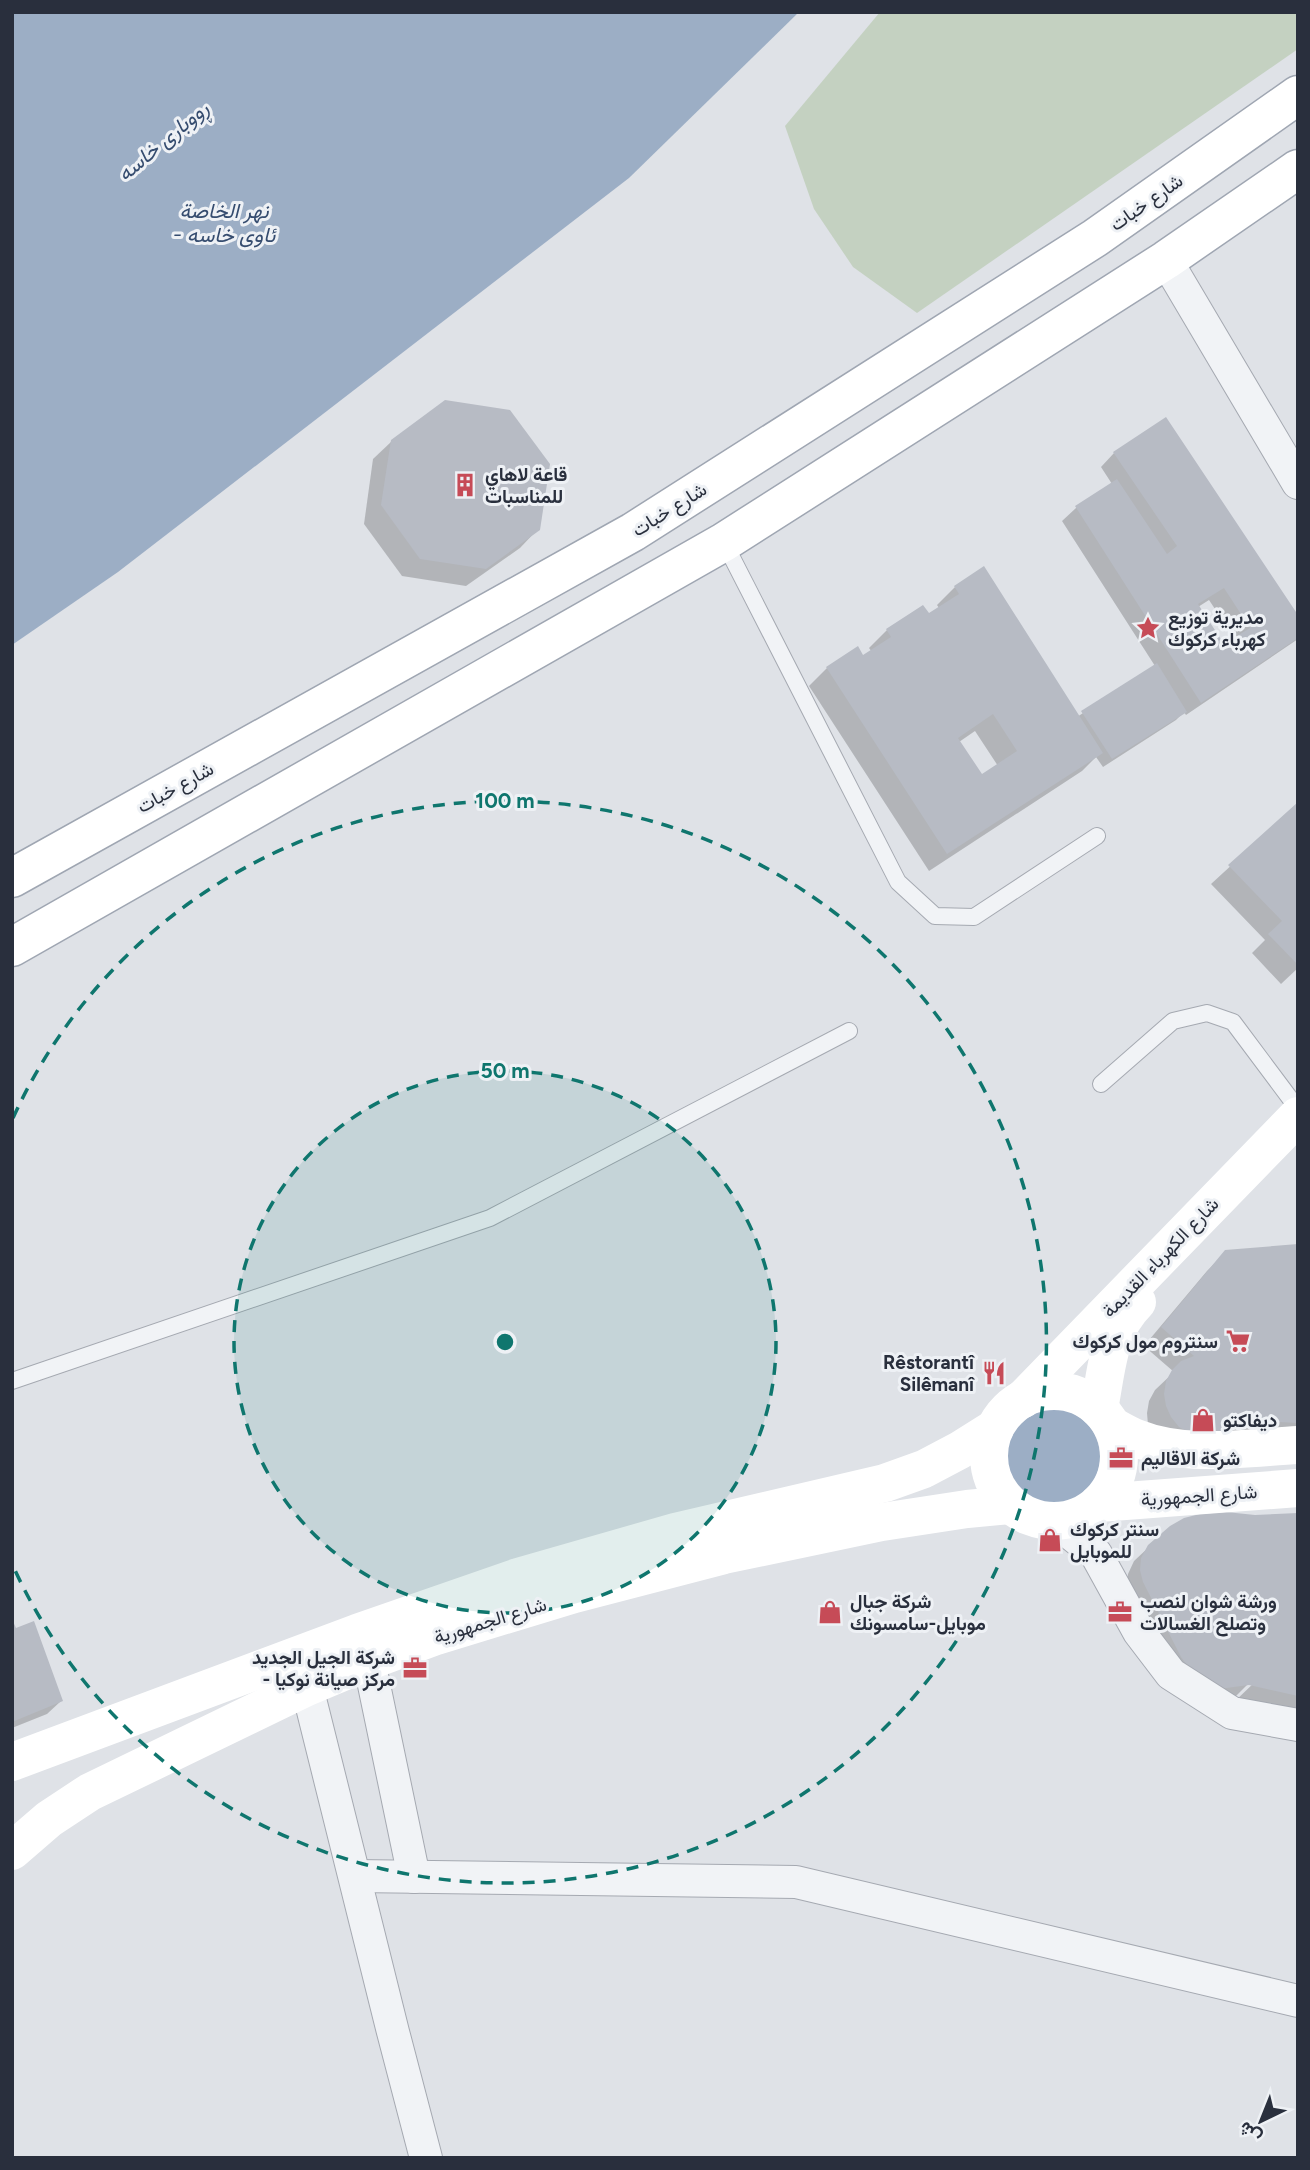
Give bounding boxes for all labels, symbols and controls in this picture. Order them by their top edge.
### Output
water label: ڕووباری خاسە [112,95,217,190]
street label: شارع خبات [1105,169,1188,237]
water label: نهر الخاصة - ئاوی خاسە [173,198,277,248]
place label: قاعة لاهاي للمناسبات [485,463,568,508]
building icon: قاعة لاهاي للمناسبات [451,471,479,499]
street label: شارع خبات [628,477,711,542]
place label: مديرية توزيع كهرباء كركوك [1168,606,1266,652]
place icon: مديرية توزيع كهرباء كركوك [1134,614,1162,642]
street label: شارع خبات [133,757,218,819]
text: 100 m [475,788,535,813]
text: 50 m [480,1058,530,1083]
street label: شارع الكهرباء القديمة [1097,1193,1224,1323]
supermarket icon: سنتروم مول كركوك [1224,1327,1252,1355]
centre of rings [493,1330,517,1354]
place label: سنتروم مول كركوك [1073,1330,1218,1354]
place label: Rêstorantî Silêmanî [883,1351,976,1396]
restaurant icon: Rêstorantî Silêmanî [980,1359,1008,1387]
shop icon: ديفاكتو [1189,1406,1217,1434]
place label: ديفاكتو [1223,1409,1277,1433]
office icon: شركة الاقاليم [1107,1444,1135,1472]
place label: شركة الاقاليم [1141,1447,1240,1471]
street label: شارع الجمهورية [1140,1480,1258,1512]
place label: سنتر كركوك للموبايل [1070,1518,1159,1564]
shop icon: سنتر كركوك للموبايل [1036,1526,1064,1554]
place label: شركة جبال موبايل-سامسونك [850,1590,986,1636]
place label: ورشة شوان لنصب وتصلح الغسالات [1140,1590,1277,1637]
street label: شارع الجمهورية [431,1592,550,1650]
shop icon: شركة جبال موبايل-سامسونك [816,1598,844,1626]
office icon: ورشة شوان لنصب وتصلح الغسالات [1106,1598,1134,1626]
place label: شركة الجيل الجديد - مركز صيانة نوكيا [252,1646,395,1692]
office icon: شركة الجيل الجديد - مركز صيانة نوكيا [401,1654,429,1682]
north arrow [1226,2086,1296,2156]
text: ش [1233,2117,1266,2149]

